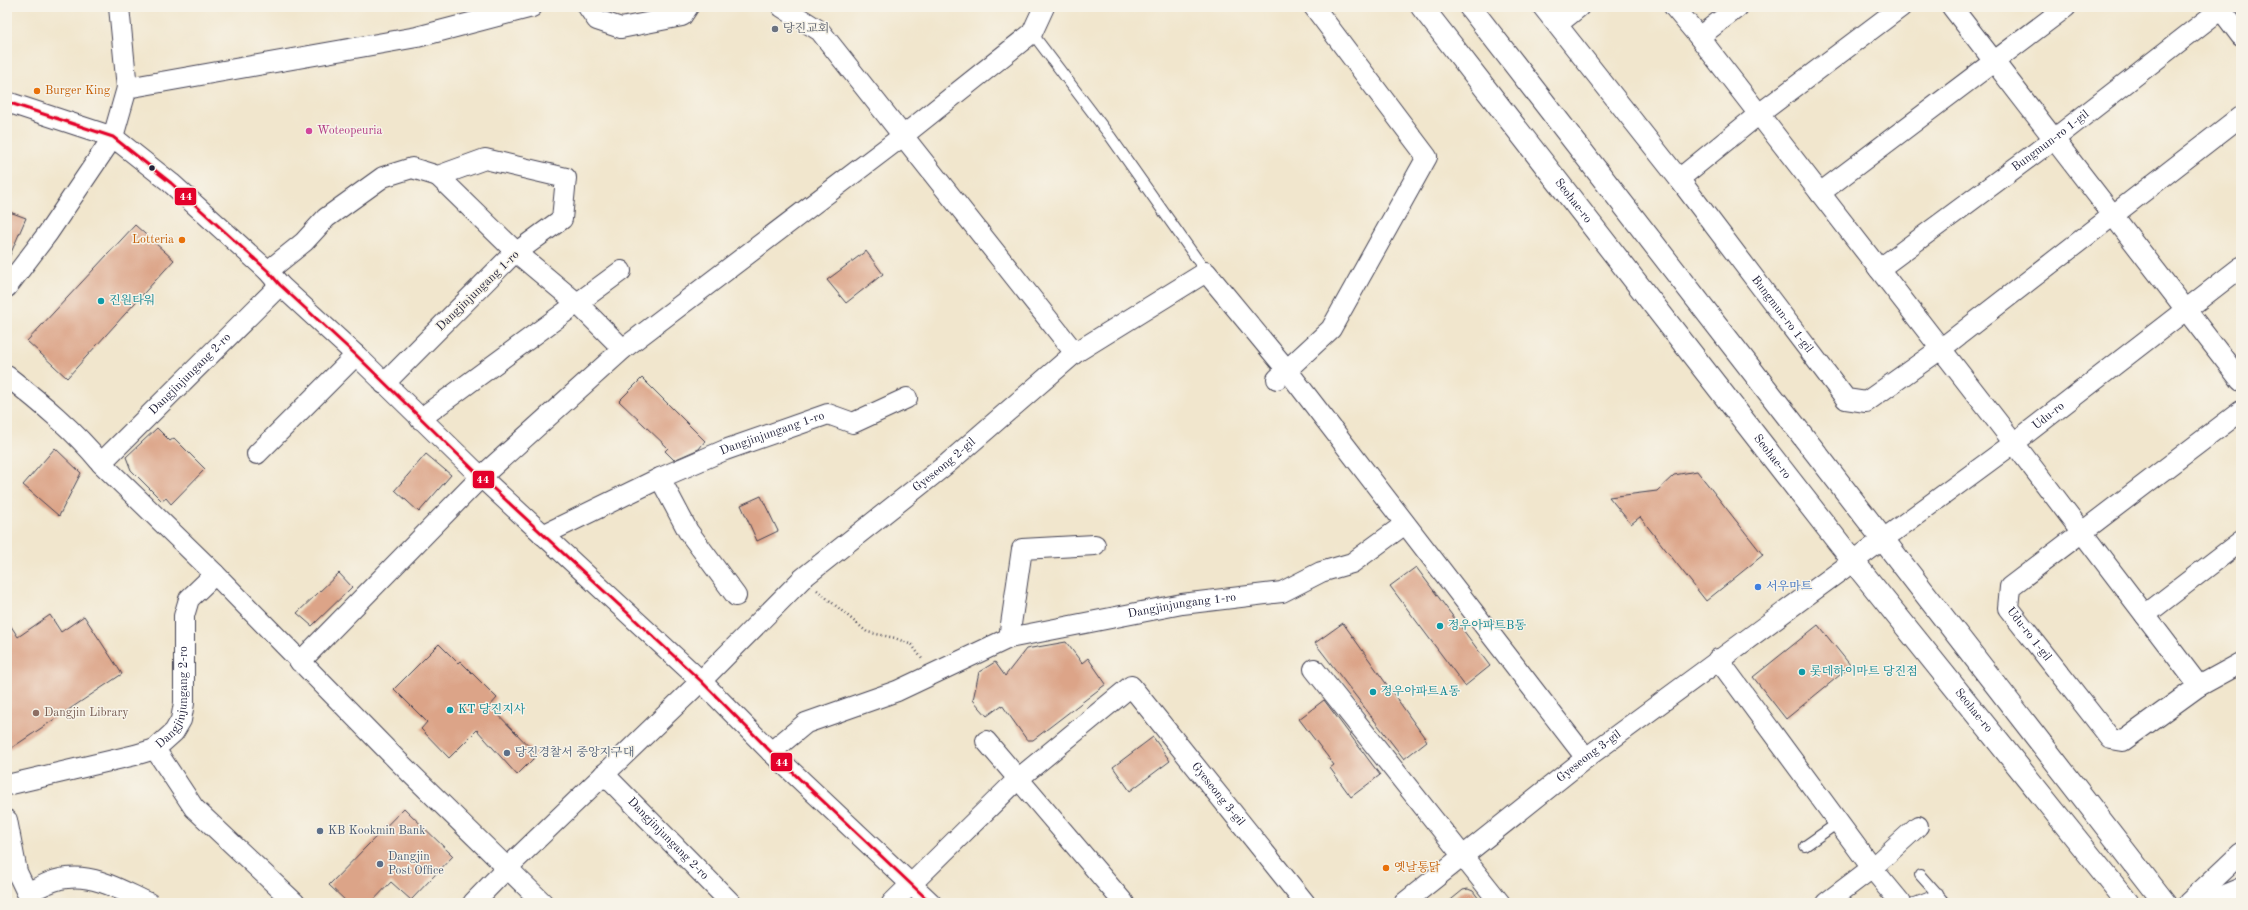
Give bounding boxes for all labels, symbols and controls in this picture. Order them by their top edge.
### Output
place label: 당진교회 [783,22,829,35]
marker: 당진교회 [770,24,780,34]
place label: Burger King [45,85,111,97]
marker: Burger King [32,86,42,96]
street label: Bungmun-ro 1-gil [2010,108,2091,174]
place label: Woteopeuria [317,125,383,137]
marker: Woteopeuria [304,126,314,136]
unlabelled marker [147,163,157,173]
street label: Seohae-ro [1552,177,1594,226]
line badge: 44 [174,187,197,206]
text: 44 [180,192,192,203]
place label: Lotteria [132,234,174,246]
marker: Lotteria [177,235,187,245]
street label: Dangjinjungang 1-ro [434,249,522,333]
street label: Bungmun-ro 1-gil [1749,274,1815,355]
place label: 진원타워 [109,294,155,307]
marker: 진원타워 [96,296,106,306]
street label: Dangjinjungang 2-ro [147,331,233,417]
street label: Udu-ro [2030,400,2067,432]
street label: Dangjinjungang 1-ro [718,410,826,457]
street label: Seohae-ro [1751,433,1793,481]
street label: Gyeseong 2-gil [911,436,978,494]
line badge: 44 [472,470,495,489]
text: 44 [477,475,489,486]
place label: 서우마트 [1766,580,1813,593]
marker: 서우마트 [1753,582,1763,592]
street label: Dangjinjungang 1-ro [1127,592,1237,621]
street label: Udu-ro 1-gil [2004,605,2053,663]
place label: 정우아파트B동 [1448,619,1526,632]
marker: 정우아파트B동 [1435,621,1445,631]
street label: Dangjinjungang 2-ro [154,646,190,751]
place label: 롯데하이마트 당진점 [1810,665,1918,678]
marker: 롯데하이마트 당진점 [1797,667,1807,677]
place label: 정우아파트A동 [1381,685,1460,698]
marker: 정우아파트A동 [1368,687,1378,697]
street label: Seohae-ro [1952,687,1994,735]
place label: KT 당진지사 [458,703,526,716]
marker: KT 당진지사 [445,705,455,715]
place label: Dangjin Library [44,707,129,719]
marker: Dangjin Library [31,708,41,718]
street label: Gyeseong 3-gil [1555,728,1623,785]
place label: 당진경찰서 중앙지구대 [515,746,634,759]
marker: 당진경찰서 중앙지구대 [502,748,512,758]
line badge: 44 [770,752,793,772]
text: 44 [776,758,788,769]
street label: Gyeseong 3-gil [1189,760,1247,828]
street label: Dangjinjungang 2-ro [625,796,711,882]
place label: KB Kookmin Bank [328,825,425,837]
marker: KB Kookmin Bank [315,826,325,836]
place label: Dangjin Post Office [388,851,444,877]
marker: Dangjin Post Office [375,859,385,869]
place label: 옛날통닭 [1394,861,1441,874]
marker: 옛날통닭 [1381,863,1391,873]

